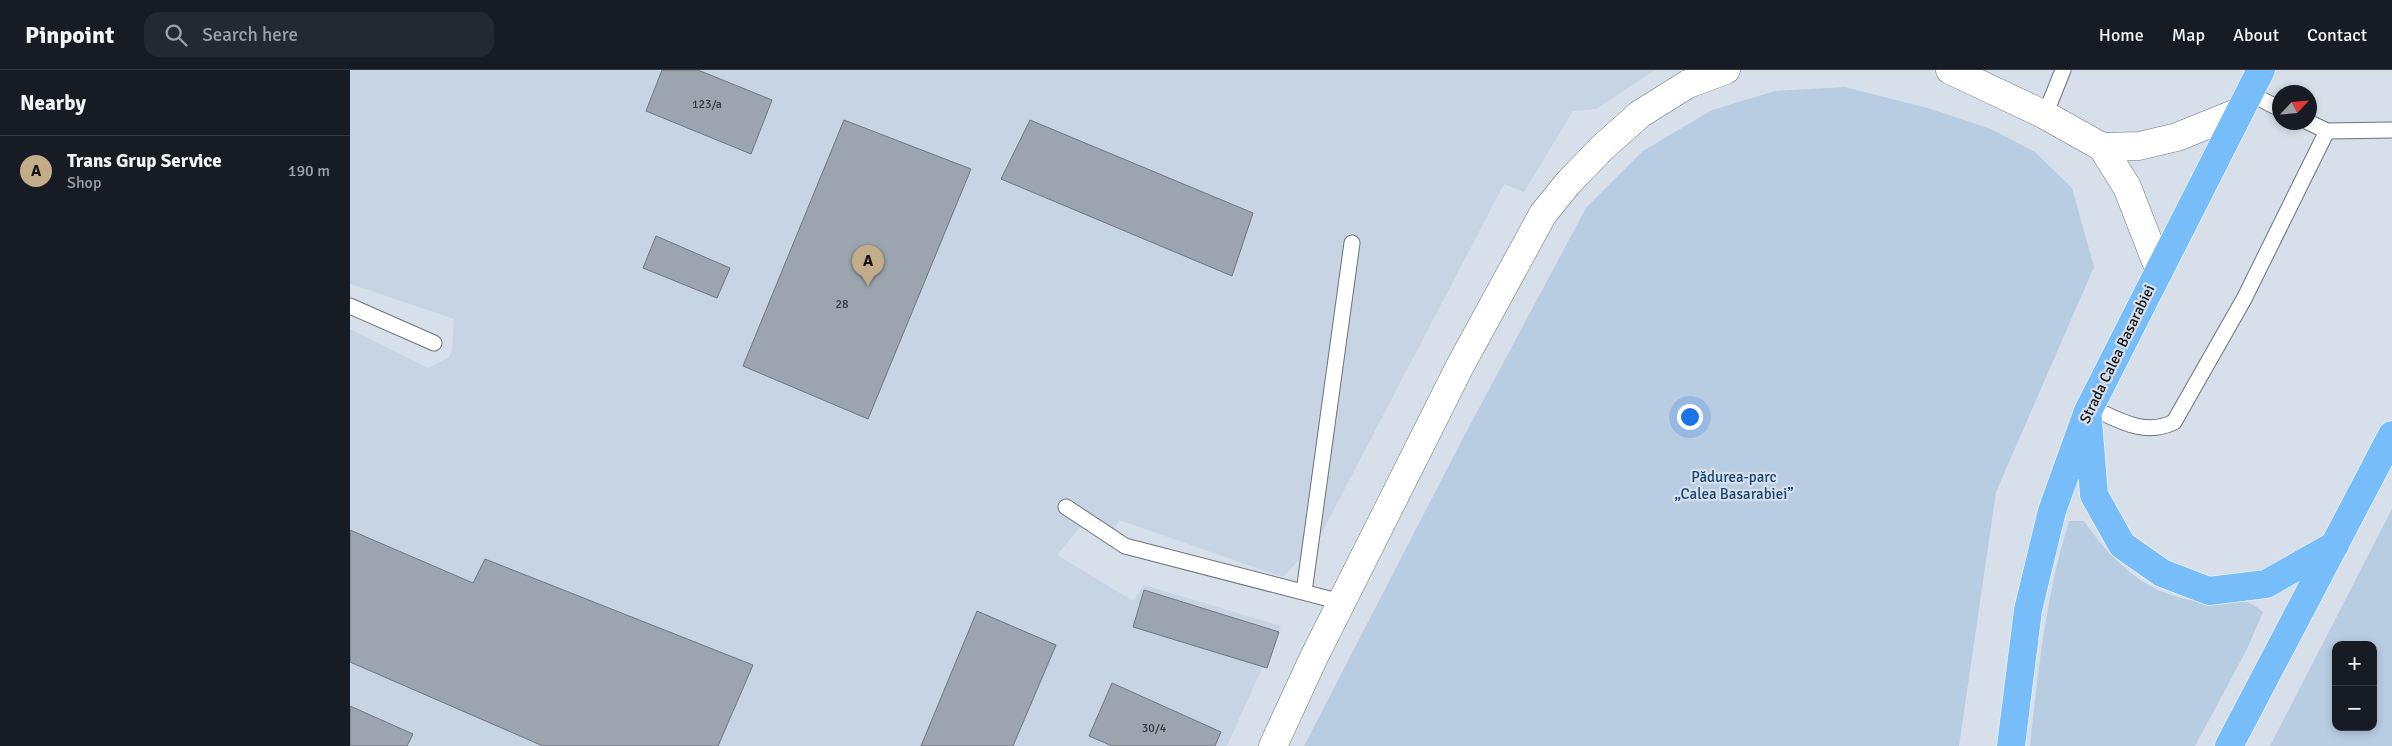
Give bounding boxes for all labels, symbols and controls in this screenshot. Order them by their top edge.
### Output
search box [144,12,494,57]
text: Pinpoint [25,20,114,50]
icon: search [162,21,190,49]
text: Search here [202,23,298,47]
text: Home [2099,24,2144,46]
text: Map [2172,24,2205,46]
text: About [2233,24,2279,46]
text: Contact [2307,24,2367,46]
north arrow [2272,85,2317,130]
text: Nearby [20,90,86,116]
house number: 123/a [692,97,722,112]
text: Trans Grup Service [67,149,222,173]
text: A [31,161,41,181]
text: 190 m [288,161,330,181]
text: Shop [67,173,101,193]
pin: A [852,245,884,286]
street label: Strada Calea Basarabiei [2076,282,2158,426]
house number: 28 [836,297,848,312]
your location [1677,404,1703,430]
park label: Pădurea-parc „Calea Basarabiei” [1674,468,1794,503]
map controls [2332,641,2377,731]
button: + [2332,641,2377,686]
button: − [2332,686,2377,731]
house number: 30/4 [1142,721,1167,736]

